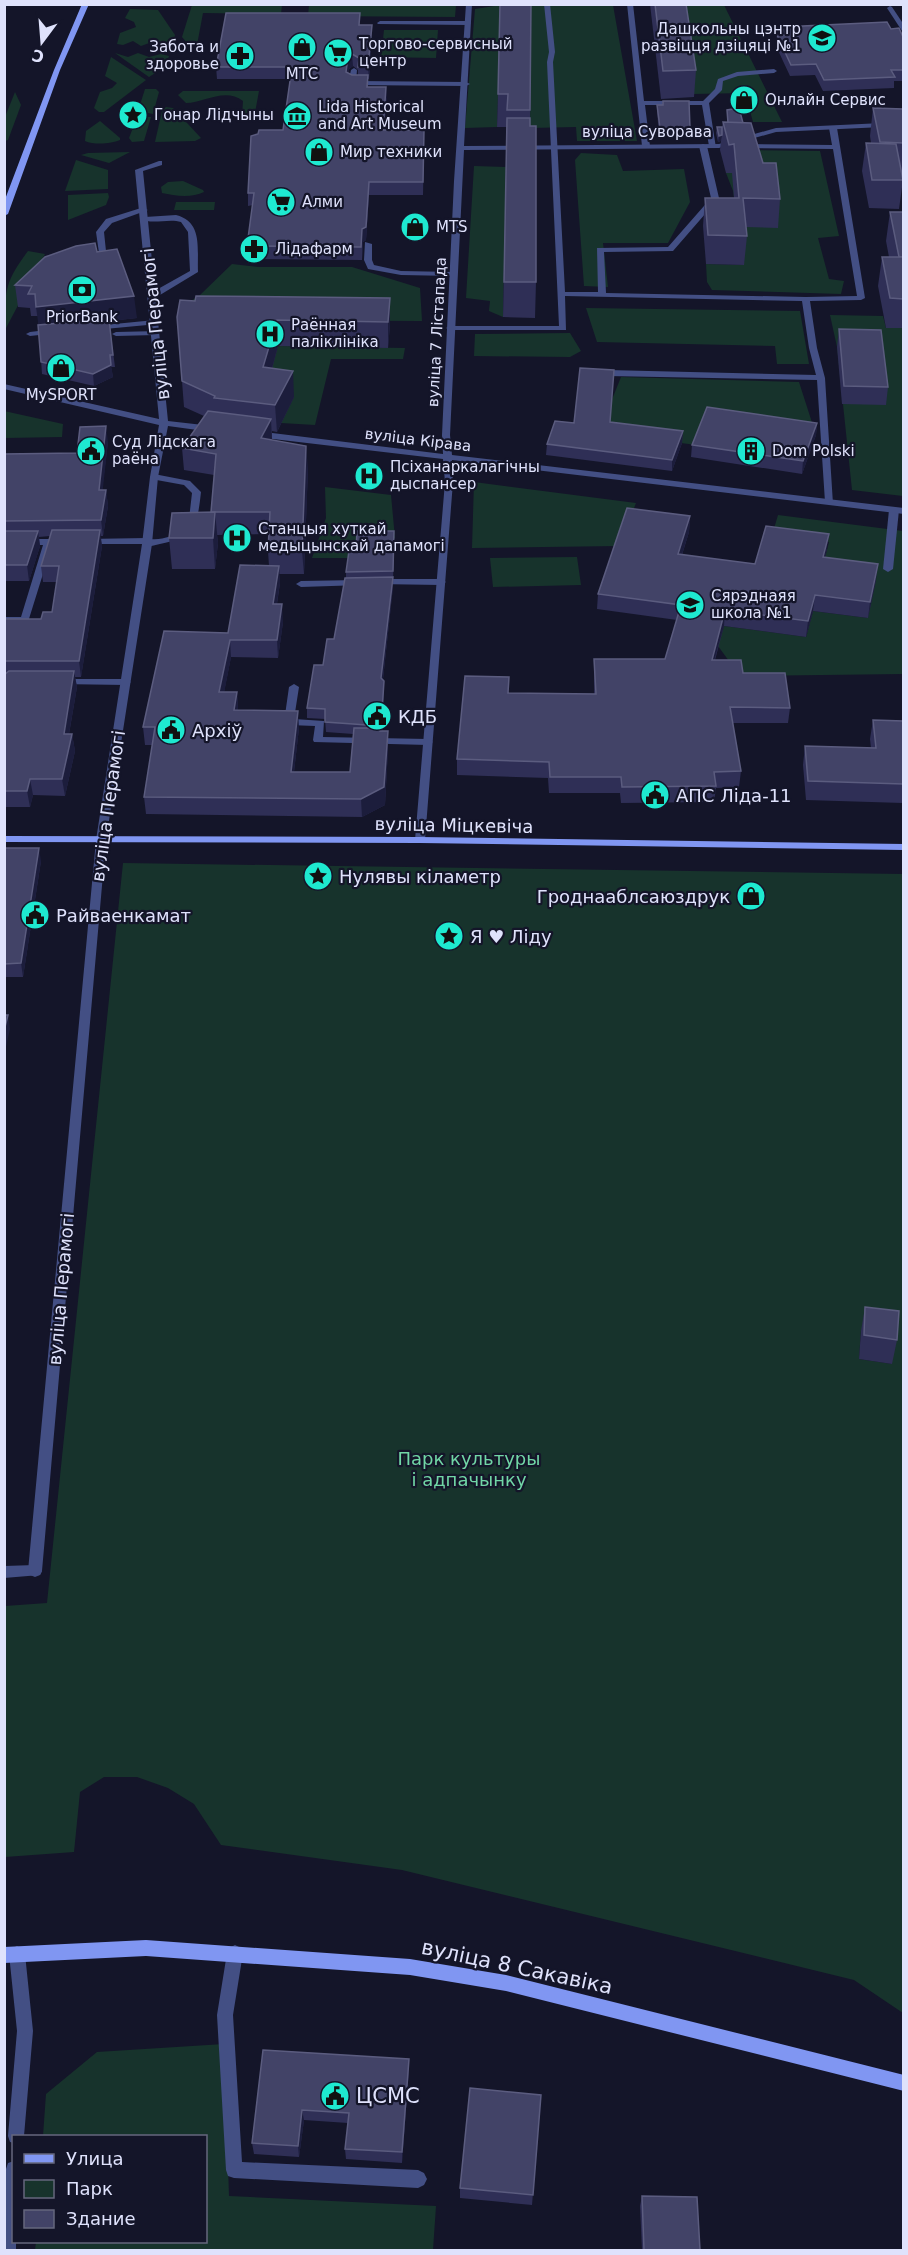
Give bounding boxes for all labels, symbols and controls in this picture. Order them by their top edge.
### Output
north arrow [12,12,72,72]
place label: Дашкольны цэнтр развіцця дзіцяці №1 [641,20,801,55]
school or university icon: Дашкольны цэнтр развіцця дзіцяці №1 [806,22,838,54]
shop icon: МТС [286,31,318,63]
place label: Торгово-сервисный центр [358,35,513,70]
supermarket icon: Торгово-сервисный центр [322,37,354,69]
place label: Забота и здоровье [146,38,219,73]
pharmacy icon: Забота и здоровье [224,40,256,72]
text: С [30,45,46,67]
place label: МТС [286,65,318,83]
shop icon: Онлайн Сервис [728,84,760,116]
place label: Онлайн Сервис [765,91,886,109]
place label: Lida Historical and Art Museum [318,98,442,133]
place icon: Гонар Лідчыны [117,99,149,131]
museum icon: Lida Historical and Art Museum [281,100,313,132]
place label: Гонар Лідчыны [154,106,274,124]
street label: вуліца Суворава [582,123,712,141]
shop icon: Мир техники [303,136,335,168]
place label: Мир техники [340,143,442,161]
supermarket icon: Алми [265,186,297,218]
place label: Алми [302,193,343,211]
shop icon: MTS [399,211,431,243]
place label: MTS [436,218,468,236]
pharmacy icon: Лідафарм [238,233,270,265]
place label: Лідафарм [275,240,353,258]
street label: вуліца Перамогі [137,247,173,401]
street label: вуліца 7 Лістапада [424,257,450,407]
bank icon: PriorBank [66,274,98,306]
place label: PriorBank [46,308,118,326]
place label: Раённая паліклініка [291,316,379,351]
hospital icon: Раённая паліклініка [254,318,286,350]
shop icon: MySPORT [45,352,77,384]
place label: MySPORT [26,386,97,404]
street label: вуліца Кірава [364,425,472,455]
place label: Суд Лідскага раёна [112,433,216,468]
public building icon: Суд Лідскага раёна [75,435,107,467]
building icon: Dom Polski [735,435,767,467]
place label: Dom Polski [772,442,855,460]
place label: Псіханаркалагічны дыспансер [390,458,540,493]
hospital icon: Псіханаркалагічны дыспансер [353,460,385,492]
place label: Станцыя хуткай медыцынскай дапамогі [258,520,445,555]
hospital icon: Станцыя хуткай медыцынскай дапамогі [221,522,253,554]
place label: Сярэднаяя школа №1 [711,587,796,622]
school or university icon: Сярэднаяя школа №1 [674,589,706,621]
public building icon: КДБ [361,700,393,732]
place label: КДБ [398,706,437,727]
public building icon: Архіў [155,714,187,746]
place label: Архіў [192,720,242,741]
street label: вуліца Перамогі [87,729,129,883]
public building icon: АПС Ліда-11 [639,779,671,811]
place label: АПС Ліда-11 [676,785,792,806]
street label: вуліца Міцкевіча [374,813,534,837]
place icon: Нулявы кіламетр [302,860,334,892]
place label: Нулявы кіламетр [339,866,501,887]
shop icon: Гроднааблсаюздрук [735,880,767,912]
place label: Гроднааблсаюздрук [537,886,730,907]
public building icon: Райваенкамат [19,899,51,931]
place label: Райваенкамат [56,905,191,926]
place icon: Я ♥ Ліду [433,920,465,952]
place label: Я ♥ Ліду [470,926,552,947]
street label: вуліца Перамогі [44,1212,78,1366]
park label: Парк культуры і адпачынку [398,1448,541,1490]
street label: вуліца 8 Сакавіка [419,1935,615,1999]
public building icon: ЦСМС [319,2080,351,2112]
place label: ЦСМС [356,2084,420,2108]
legend [12,2135,207,2243]
text: Улица [66,2148,123,2169]
text: Парк [66,2178,113,2199]
text: Здание [66,2208,136,2229]

